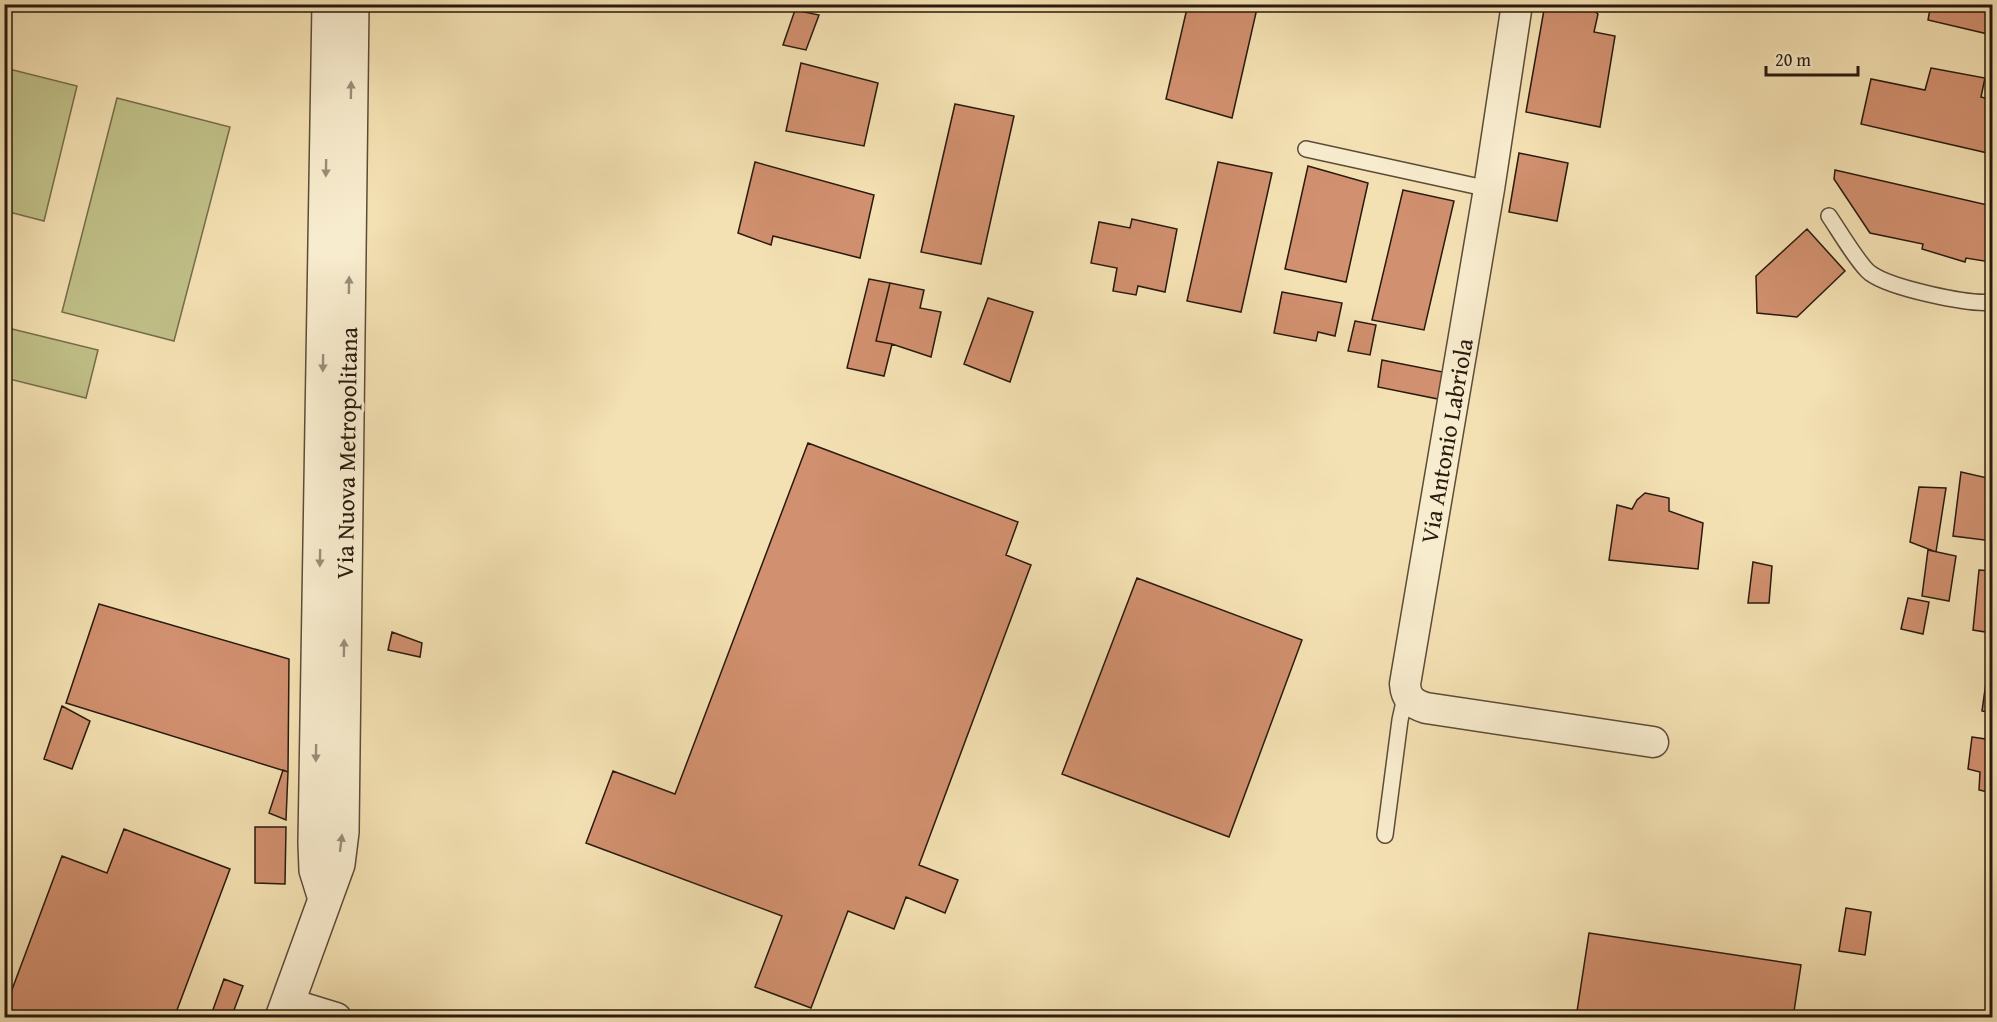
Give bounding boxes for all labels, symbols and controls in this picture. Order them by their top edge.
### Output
scale bar [1766,39,1858,77]
text: 20 m [1775,46,1811,73]
one-way arrow [346,81,356,100]
one-way arrow [321,158,331,177]
one-way arrow [344,276,354,295]
street label: Via Nuova Metropolitana [327,326,366,579]
street label: Via Antonio Labriola [1411,335,1482,546]
one-way arrow [318,353,328,372]
one-way arrow [315,548,324,567]
one-way arrow [339,638,349,657]
one-way arrow [312,743,321,762]
one-way arrow [336,833,345,852]

